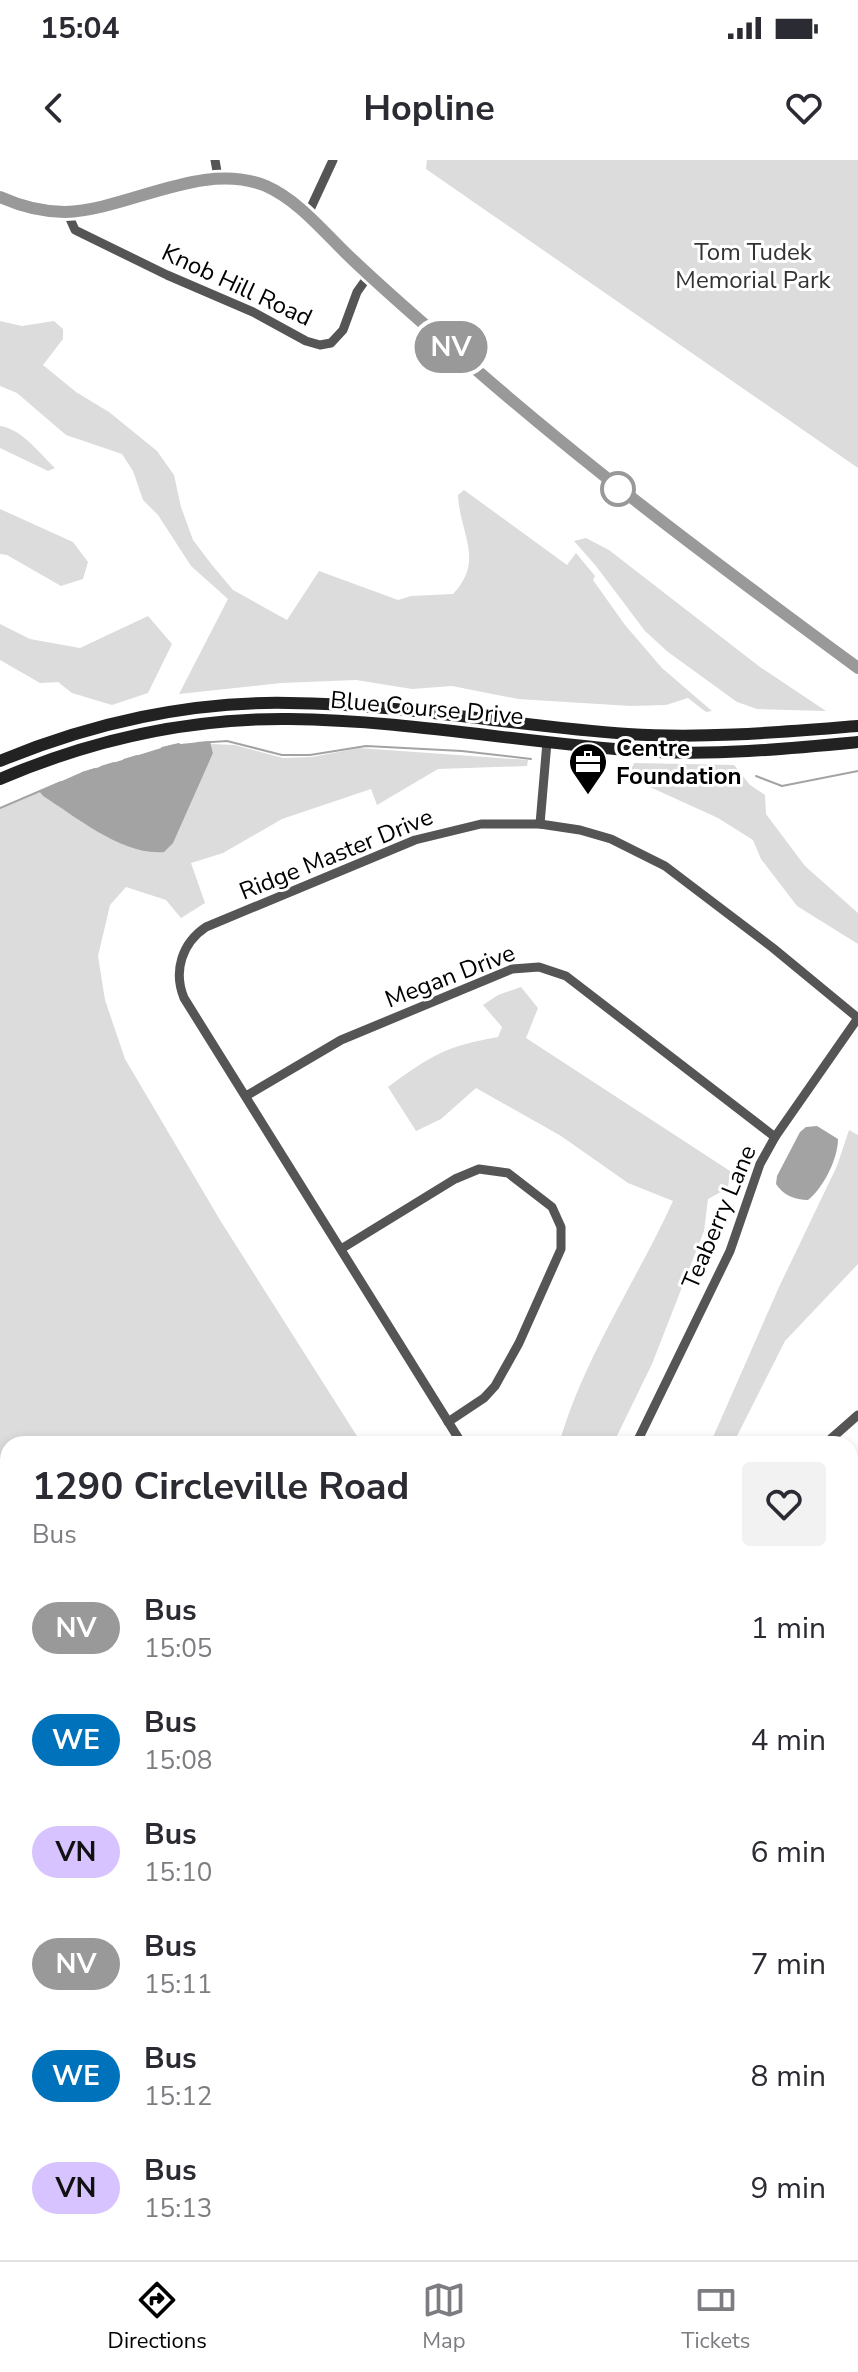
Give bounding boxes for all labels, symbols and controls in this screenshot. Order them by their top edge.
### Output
text: 15:04 [40,8,119,49]
text: Hopline [363,84,495,133]
icon: back [32,86,76,130]
icon: heart [782,86,826,130]
street label: Knob Hill Road [157,236,317,334]
park label: Tom Tudek Memorial Park [675,236,832,296]
line badge: NV [415,321,487,373]
text: NV [431,328,471,366]
unlabelled marker [601,472,635,506]
street label: Blue Course Drive [329,684,525,732]
place label: Centre Foundation [616,732,742,792]
office icon: Centre Foundation [567,741,609,796]
street label: Ridge Master Drive [234,801,438,907]
street label: Megan Drive [380,937,520,1015]
street label: Teaberry Lane [674,1140,764,1294]
text: 1290 Circleville Road [32,1461,409,1512]
button: heart [742,1462,826,1546]
text: Bus [32,1517,77,1552]
text: Bus [144,1590,197,1631]
text: 1 min [751,1608,826,1649]
text: NV [56,1609,96,1647]
text: 15:05 [144,1631,212,1666]
text: Bus [144,1702,197,1743]
text: 4 min [751,1720,826,1761]
text: WE [52,1721,100,1759]
text: 15:08 [144,1743,212,1778]
text: Bus [144,1814,197,1855]
text: 6 min [751,1832,826,1873]
text: VN [56,1833,96,1871]
text: 15:10 [144,1855,212,1890]
text: Bus [144,1926,197,1967]
text: 7 min [751,1944,826,1985]
text: NV [56,1945,96,1983]
text: 15:11 [144,1967,212,2002]
text: Bus [144,2038,197,2079]
text: 8 min [751,2056,826,2097]
text: WE [52,2057,100,2095]
text: 15:12 [144,2079,212,2114]
text: Bus [144,2150,197,2191]
text: 9 min [751,2168,826,2209]
text: VN [56,2169,96,2207]
text: 15:13 [144,2191,212,2226]
tab: Directions [108,2278,207,2356]
tab: Map [422,2278,466,2356]
tab: Tickets [681,2278,750,2356]

